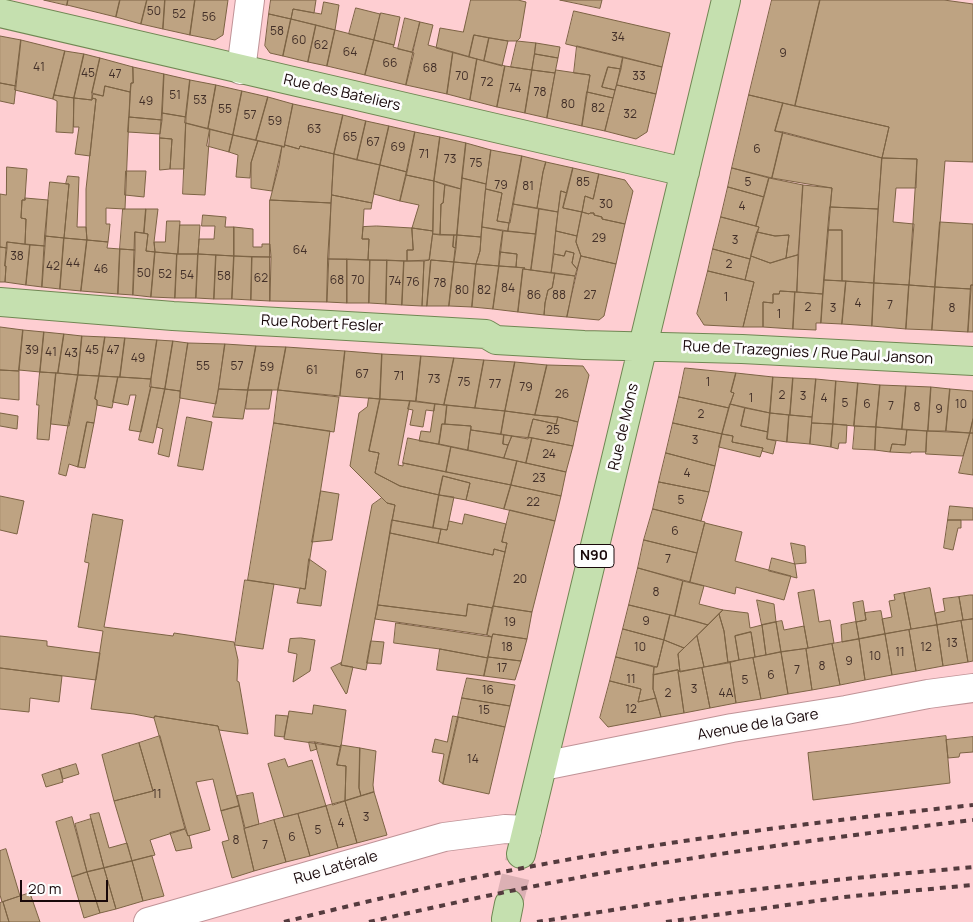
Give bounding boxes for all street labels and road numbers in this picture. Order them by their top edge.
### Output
street label: Rue des Bateliers [282,71,402,115]
street label: Rue Robert Fesler [261,312,383,336]
street label: Rue de Trazegnies / Rue Paul Janson [682,337,934,369]
street label: Rue de Mons [605,382,643,472]
road number: N90 [574,544,614,568]
street label: Avenue de la Gare [696,705,820,745]
street label: Rue Latérale [292,847,380,889]

